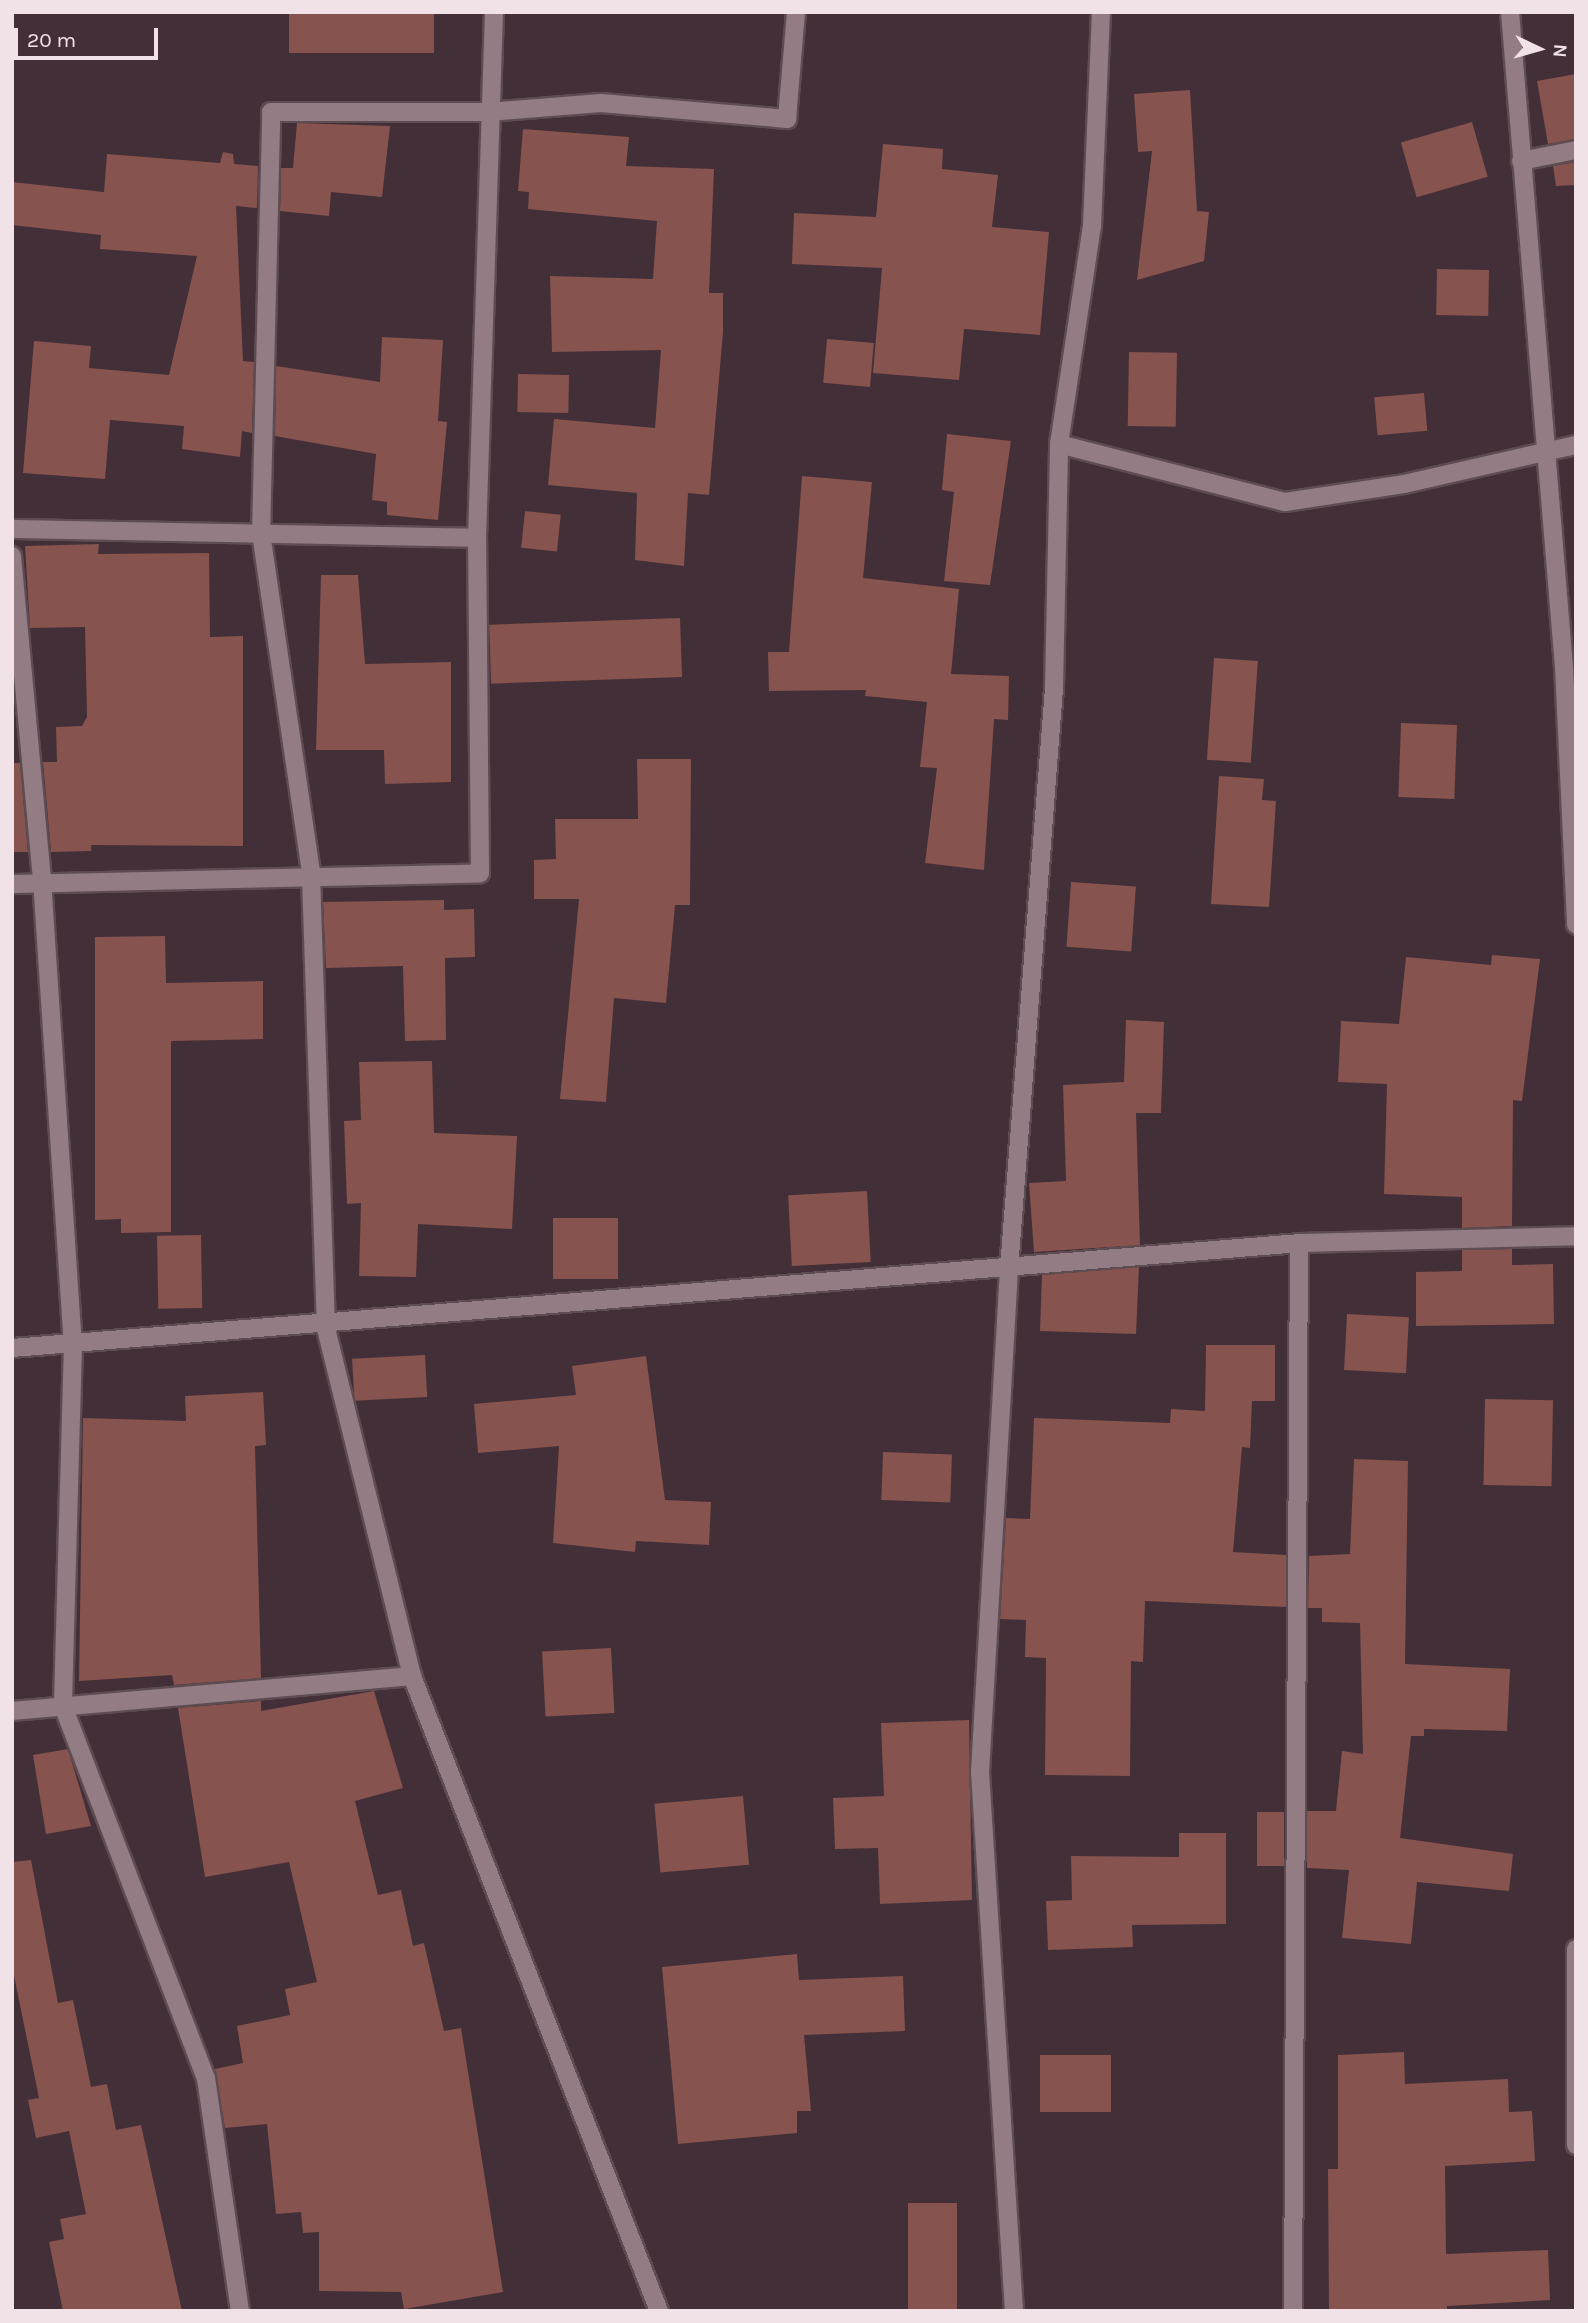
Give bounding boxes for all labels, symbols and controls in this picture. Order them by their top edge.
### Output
scale bar [18,14,161,58]
north arrow [1504,14,1574,84]
text: 20 m [27,28,76,52]
text: N [1548,43,1571,59]

